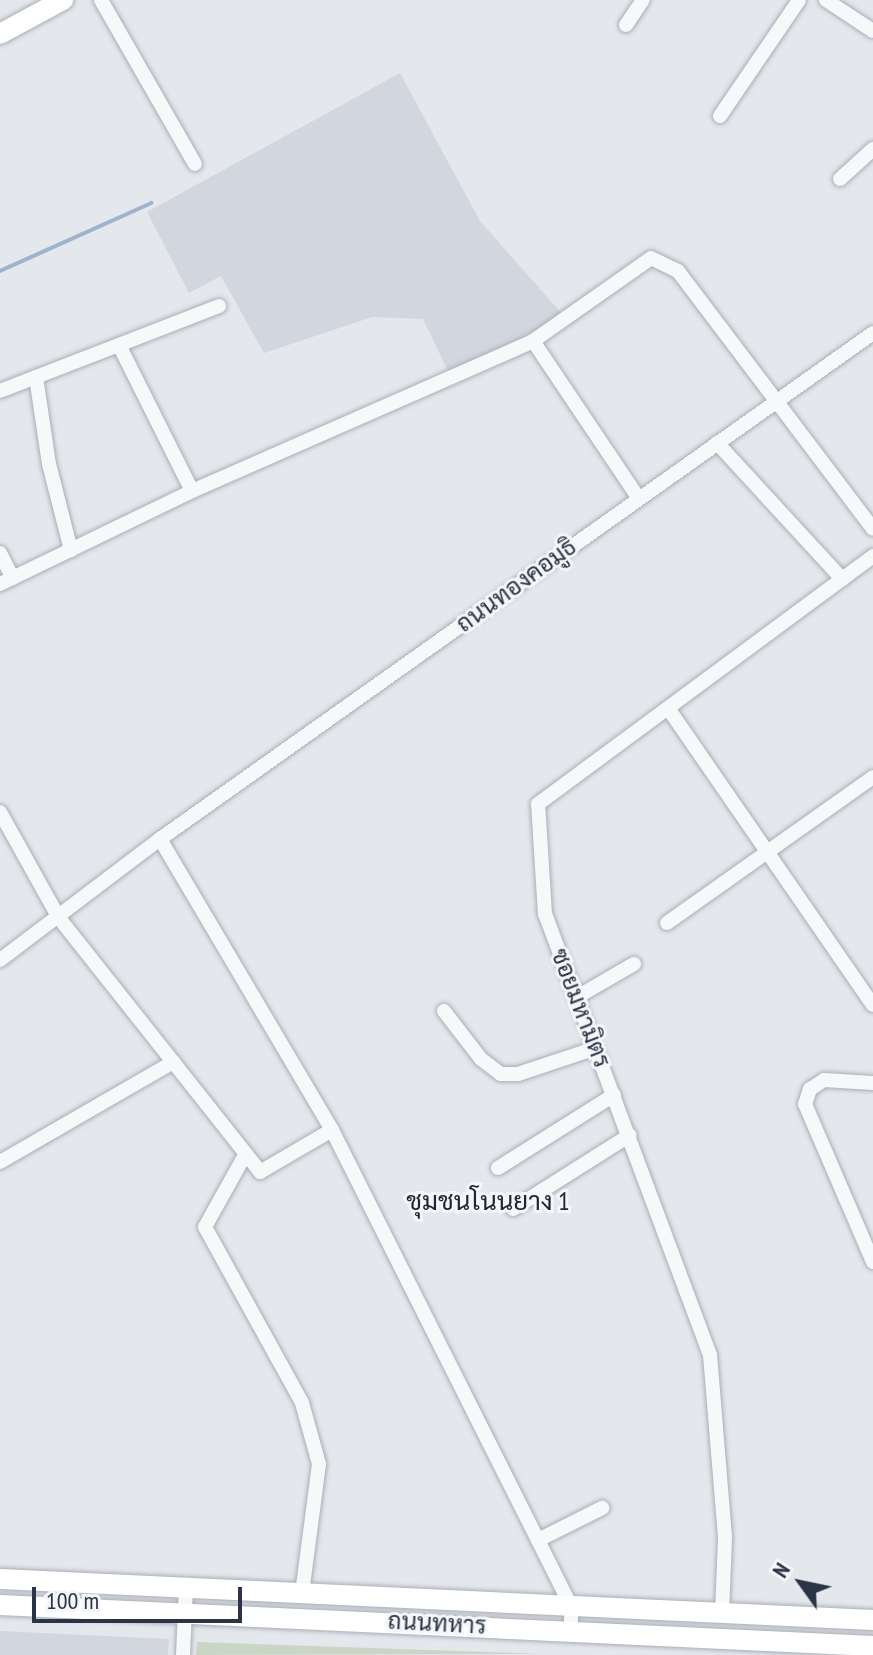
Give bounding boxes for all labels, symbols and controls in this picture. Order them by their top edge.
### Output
street label: ถนนทองคอมูธิ [450,532,582,638]
street label: ซอยมหามิตร [545,944,617,1072]
district label: ชุมชนโนนยาง 1 [406,1185,570,1217]
north arrow [761,1543,841,1623]
text: N [766,1557,796,1583]
scale bar [36,1571,246,1621]
text: 100 m [46,1585,99,1616]
street label: ถนนทหาร [387,1606,487,1640]

